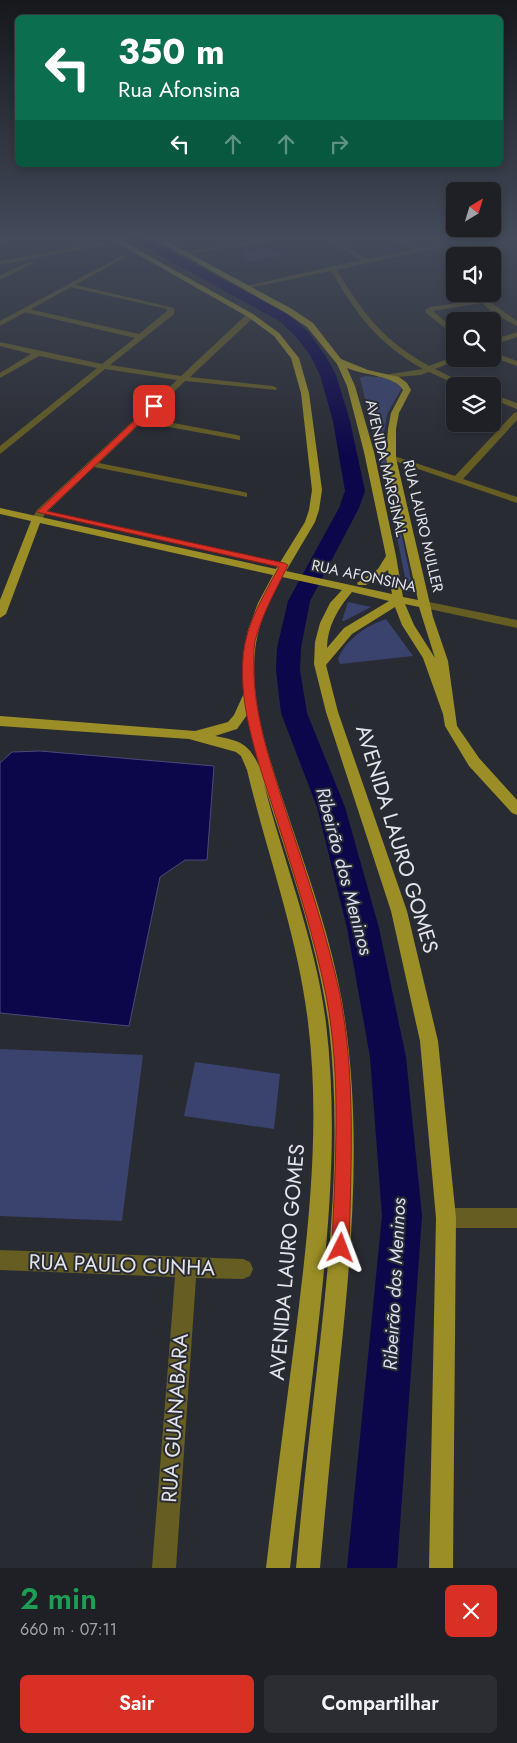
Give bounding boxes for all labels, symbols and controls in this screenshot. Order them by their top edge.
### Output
text: 350 m [118,27,225,77]
icon: left [35,35,100,100]
text: Rua Afonsina [118,73,240,105]
icon: left [166,130,194,158]
icon: ahead [219,130,247,158]
icon: ahead [272,130,300,158]
icon: right [325,130,353,158]
north arrow [446,182,501,238]
map controls [446,182,501,432]
button: sound [446,247,501,302]
button: search [446,312,501,367]
button: layers [446,377,501,432]
pin [133,385,175,427]
icon: arrive [140,392,168,420]
street label: AVENIDA MARGINAL [360,397,413,539]
street label: RUA LAURO MULLER [397,458,449,595]
street label: RUA AFONSINA [310,554,418,598]
street label: AVENIDA LAURO GOMES [348,721,446,957]
water label: Ribeirão dos Meninos [309,784,380,958]
street label: AVENIDA LAURO GOMES [262,1143,312,1381]
water label: Ribeirão dos Meninos [377,1197,413,1371]
position arrow [314,1221,366,1273]
street label: RUA PAULO CUNHA [28,1247,216,1283]
street label: RUA GUANABARA [154,1332,196,1504]
text: 2 min [20,1577,97,1620]
button: close [445,1585,497,1637]
text: 660 m · 07:11 [20,1618,117,1641]
button: Sair [20,1675,254,1733]
button: Compartilhar [264,1675,497,1733]

